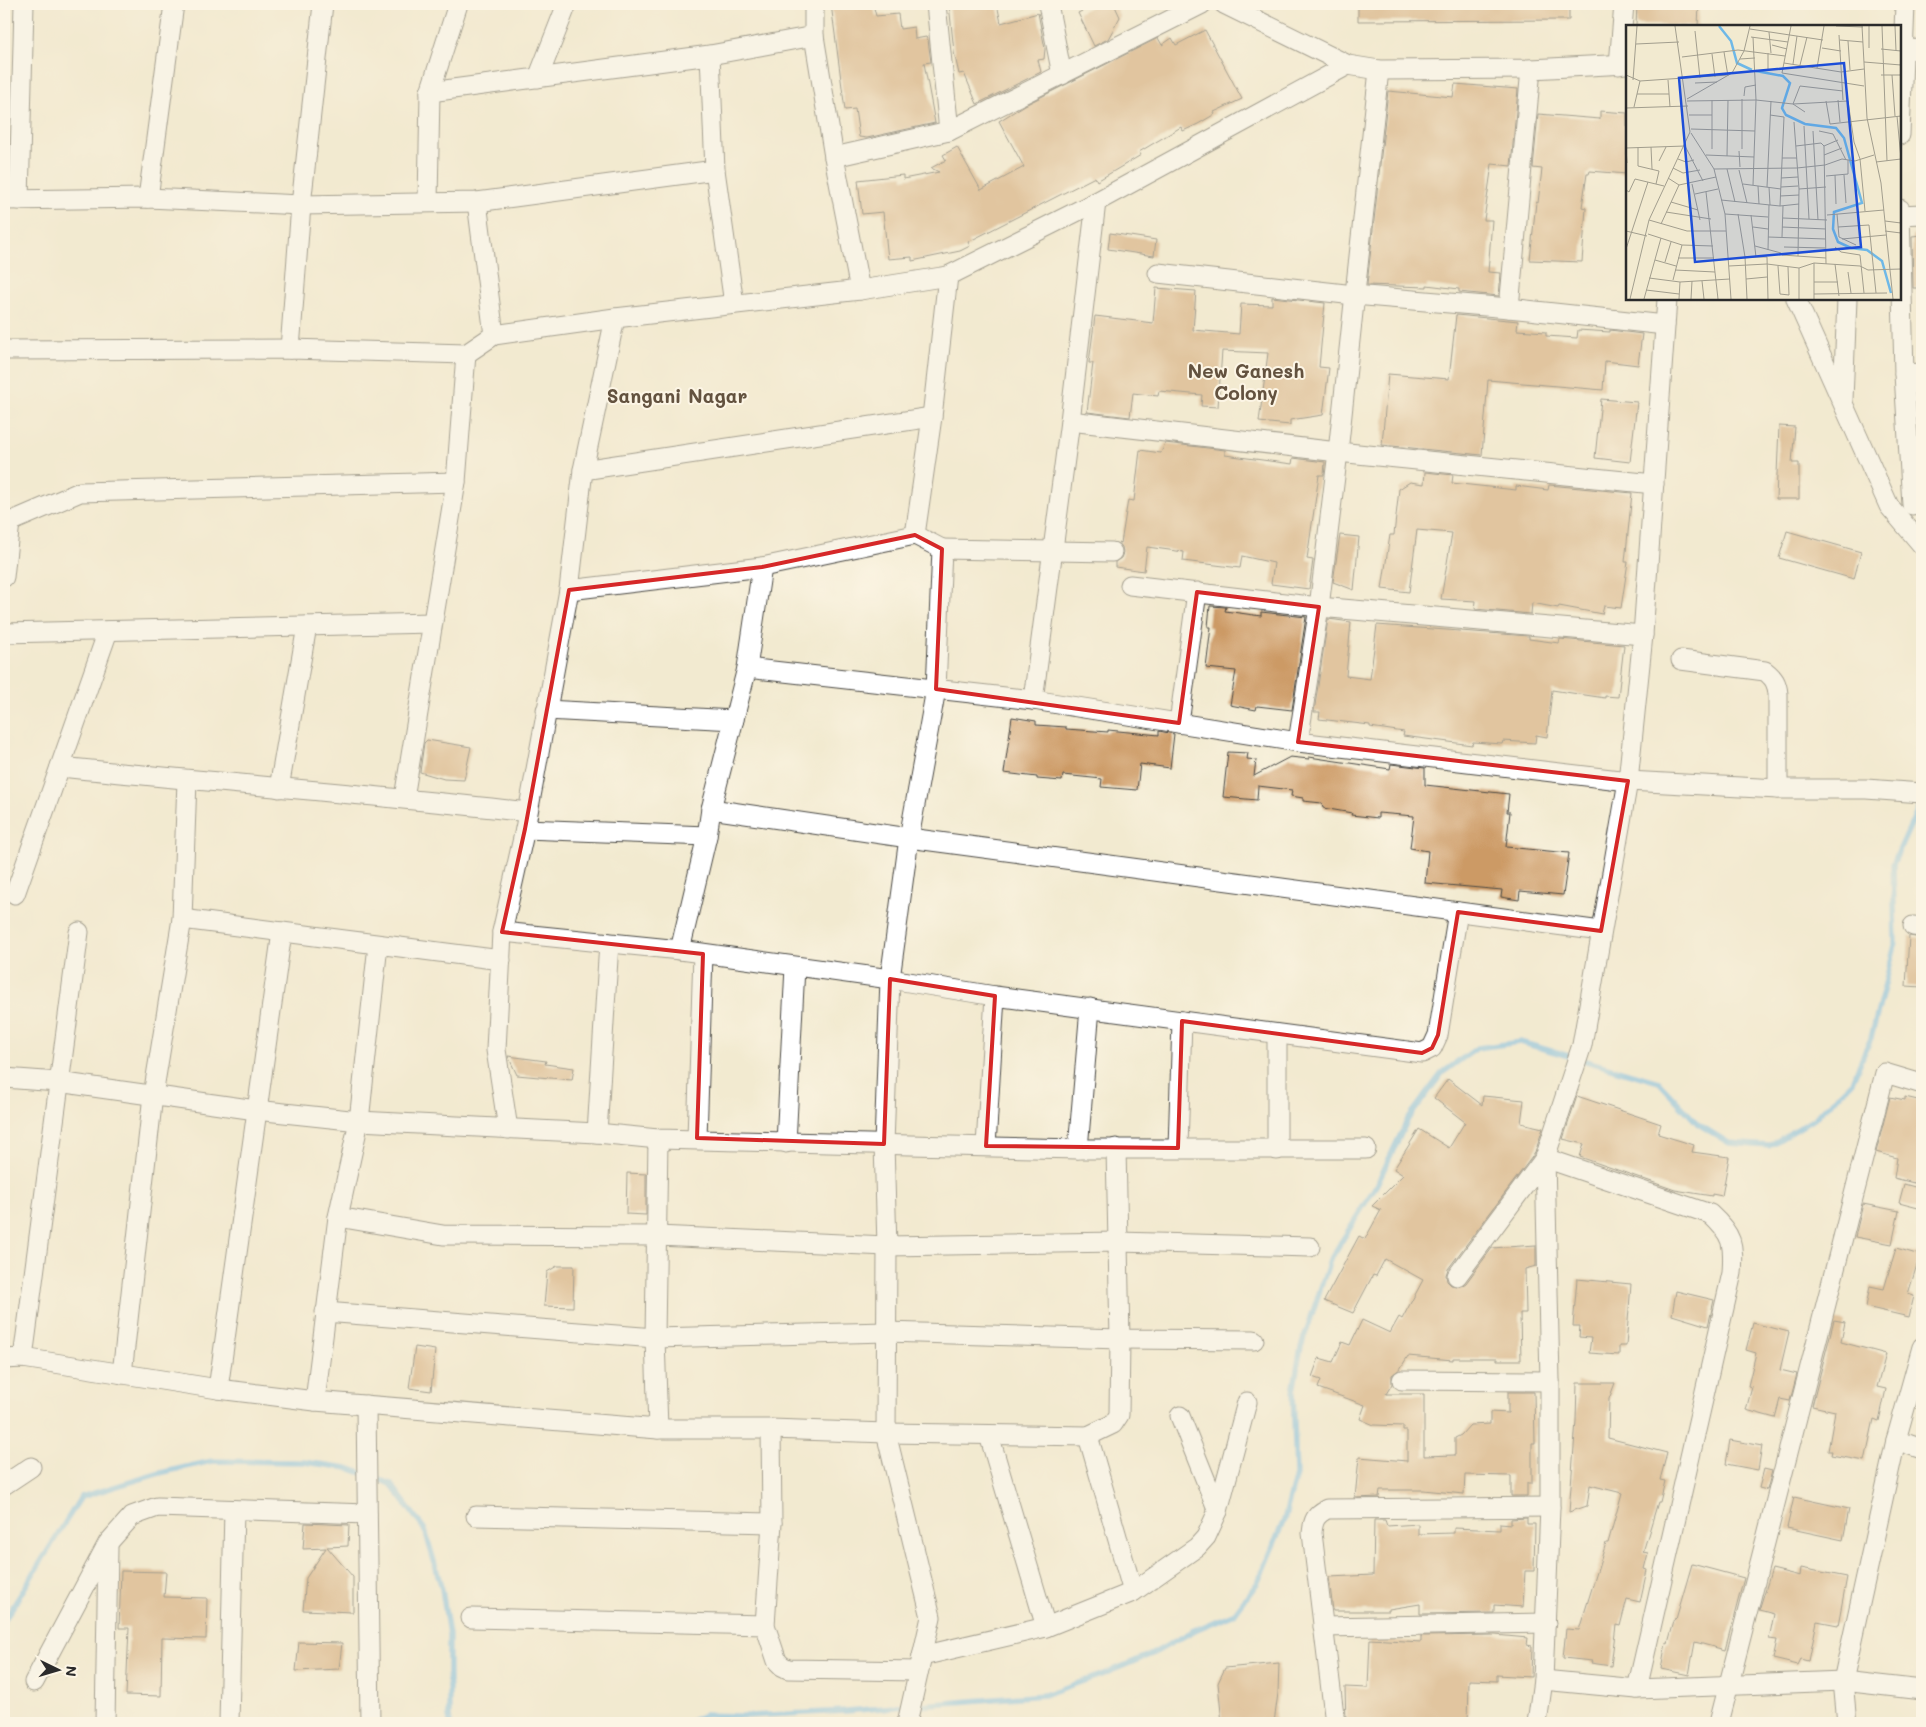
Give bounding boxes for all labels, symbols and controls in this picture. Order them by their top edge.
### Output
inset map [1626,25,1901,300]
district label: New Ganesh Colony [1188,358,1304,405]
district label: Sangani Nagar [607,383,747,408]
north arrow [32,1644,82,1694]
text: N [62,1665,81,1677]

